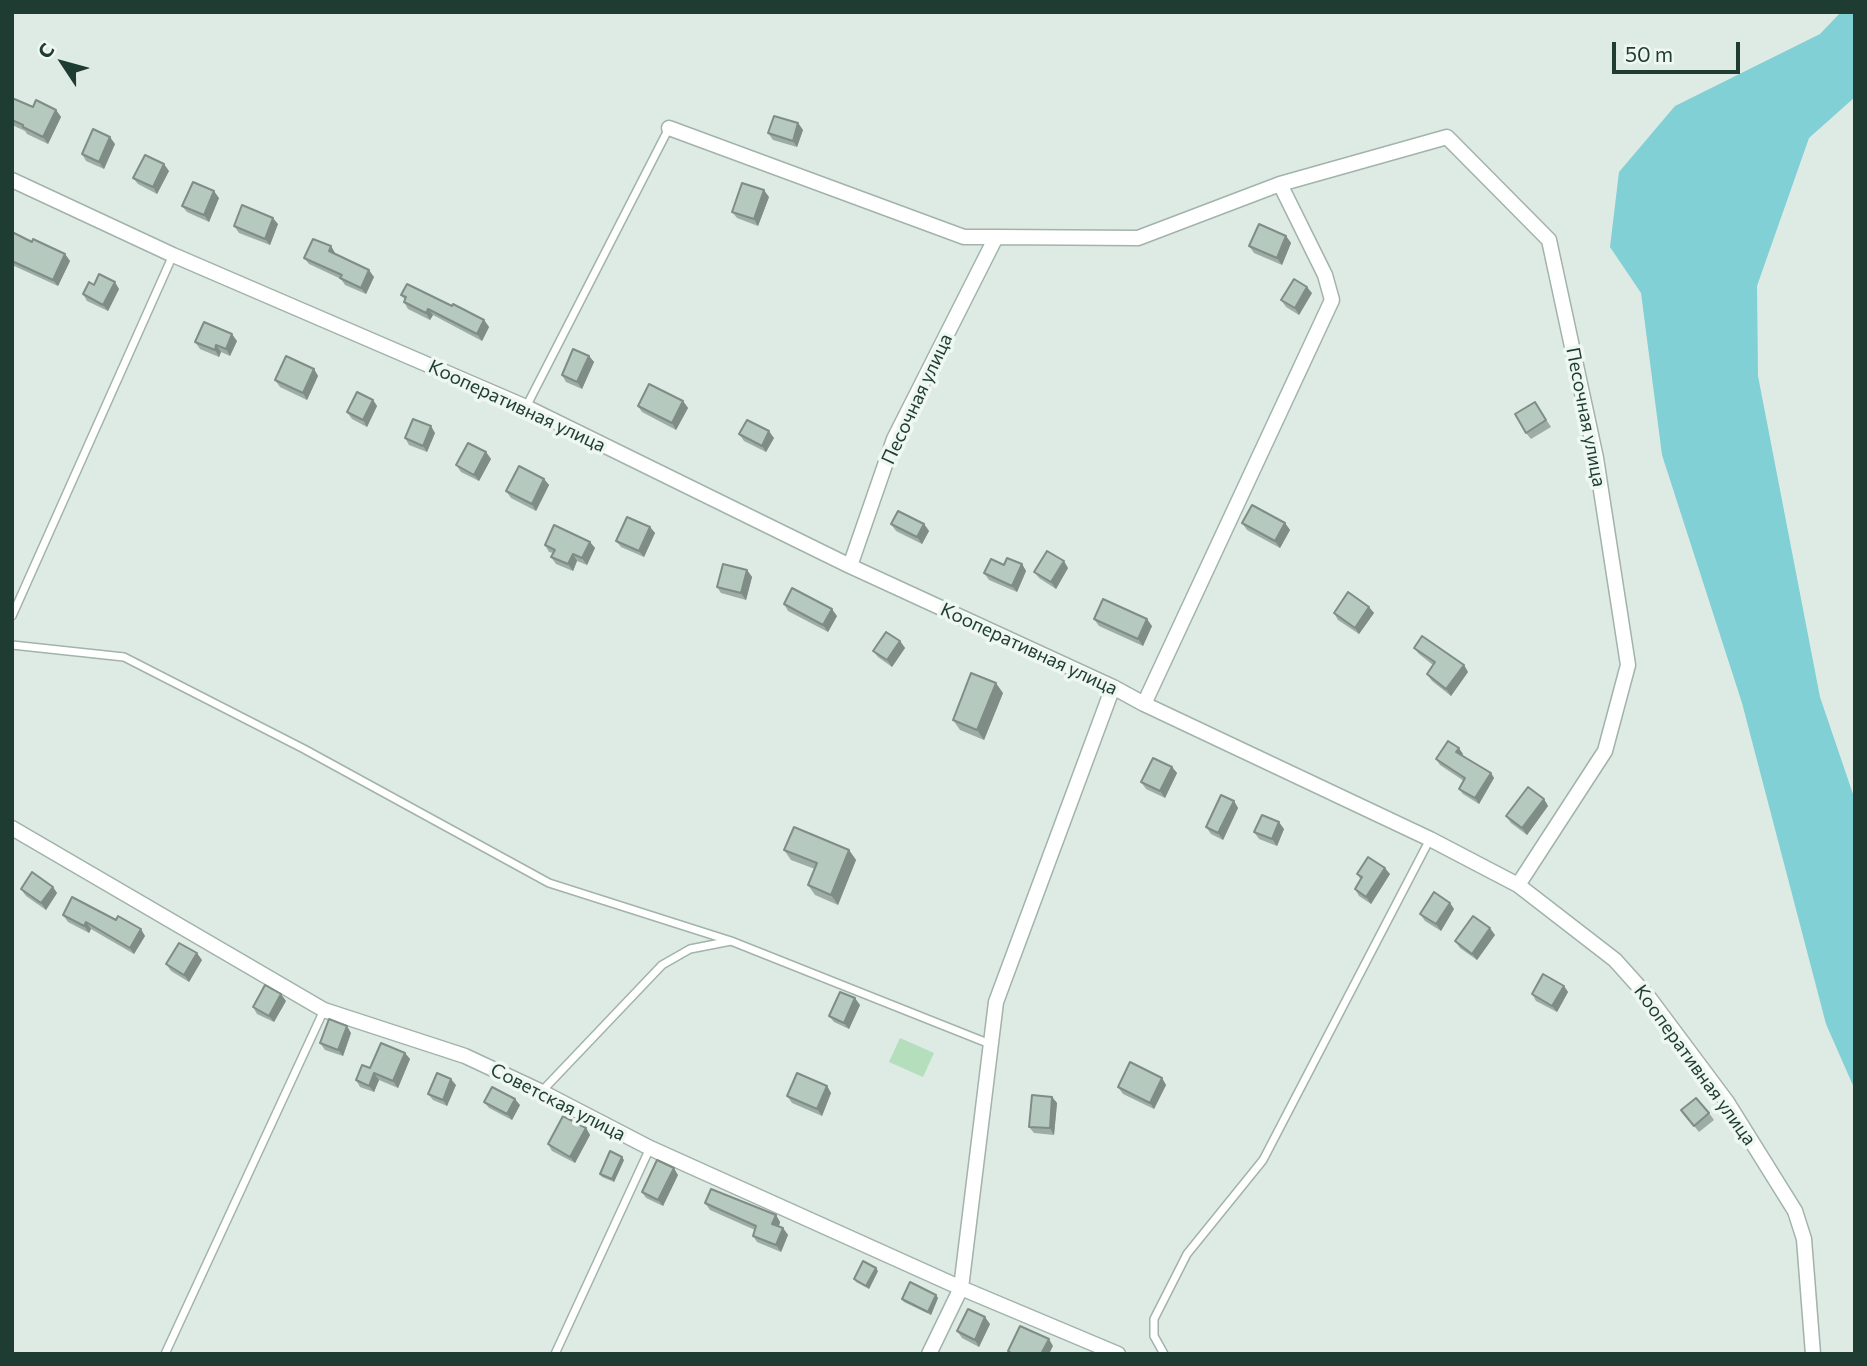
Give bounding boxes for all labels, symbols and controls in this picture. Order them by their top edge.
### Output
north arrow [28,28,98,98]
scale bar [1615,28,1743,72]
text: С [32,38,59,62]
text: 50 m [1625,41,1673,66]
street label: Песочная улица [877,330,957,468]
street label: Песочная улица [1561,345,1611,489]
street label: Кооперативная улица [425,355,609,457]
street label: Кооперативная улица [937,598,1121,700]
street label: Кооперативная улица [1629,980,1761,1150]
street label: Советская улица [487,1058,629,1146]

